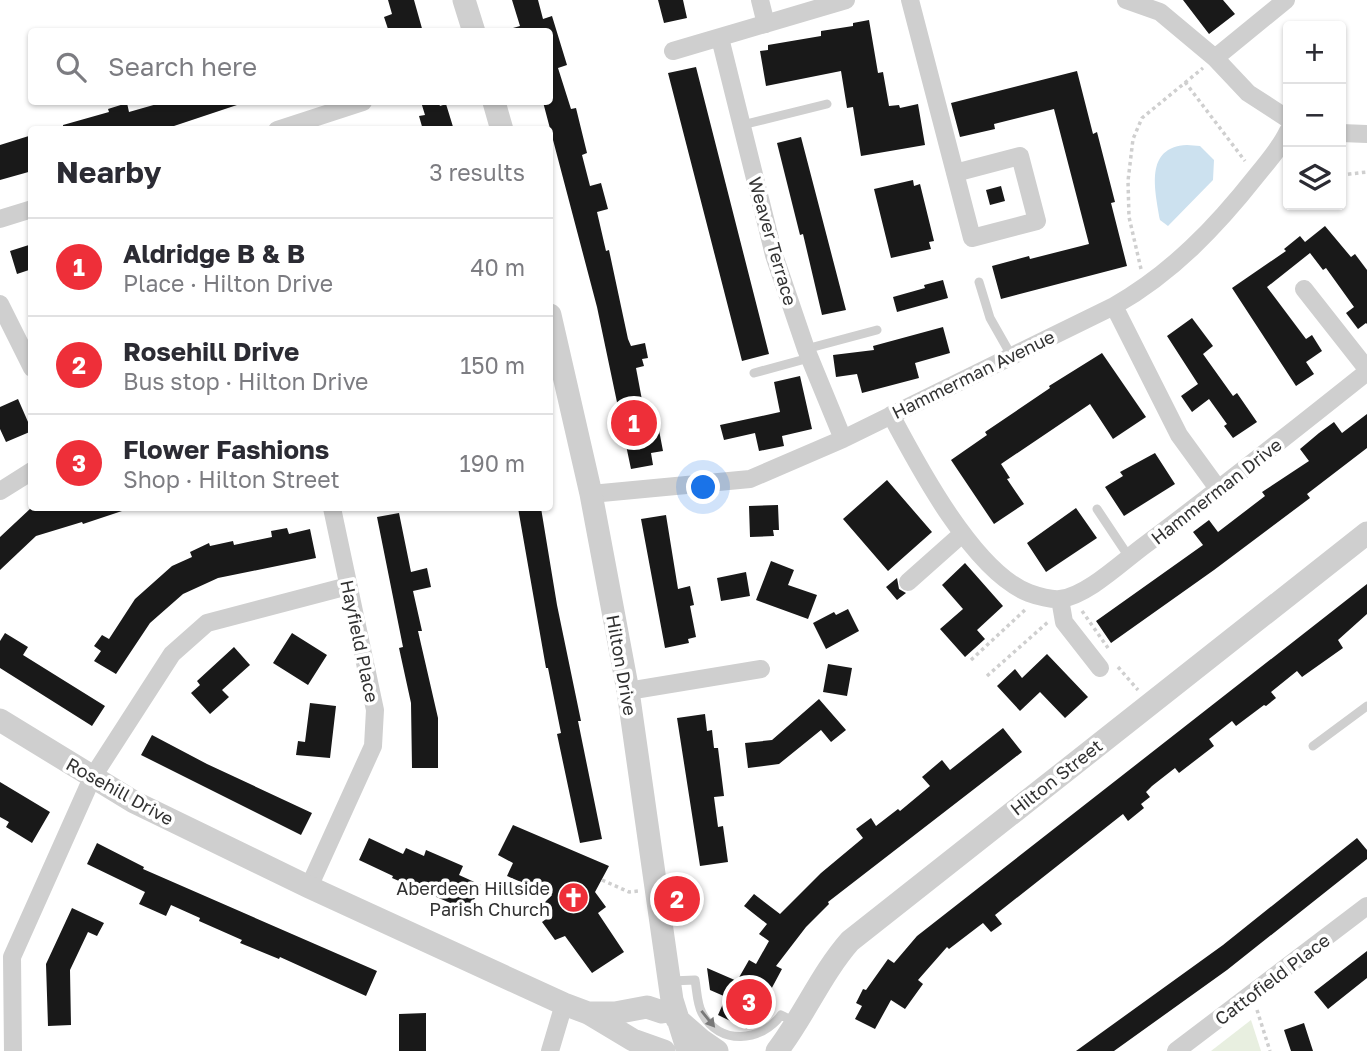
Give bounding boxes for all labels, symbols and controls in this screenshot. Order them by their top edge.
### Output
map controls [1283,21,1346,210]
button: + [1283,21,1346,84]
search box [28,28,553,105]
icon: search [52,48,90,86]
text: Search here [108,51,257,82]
button: − [1283,84,1346,147]
button: layers [1283,147,1346,210]
text: Nearby [56,154,161,190]
text: 3 results [429,158,525,186]
street label: Weaver Terrace [744,174,802,308]
text: Aldridge B & B [123,238,305,269]
text: 1 [73,253,85,281]
text: 40 m [471,253,525,281]
text: Place · Hilton Drive [123,269,333,297]
street label: Hammerman Avenue [888,325,1058,423]
text: Rosehill Drive [123,336,299,367]
text: 2 [72,351,86,379]
text: 150 m [460,351,525,379]
text: Bus stop · Hilton Drive [123,367,368,395]
pin: 1 [611,397,657,449]
street label: Hammerman Drive [1146,433,1286,549]
text: Flower Fashions [123,434,329,465]
text: 3 [72,449,86,477]
text: 190 m [460,449,525,477]
text: Shop · Hilton Street [123,465,340,493]
your location [686,470,720,504]
street label: Hayfield Place [336,578,384,704]
street label: Hilton Drive [602,613,642,717]
street label: Hilton Street [1006,734,1106,820]
street label: Rosehill Drive [62,752,178,830]
pin: 2 [654,873,700,925]
place label: Aberdeen Hillside Parish Church [396,877,550,920]
church icon: Aberdeen Hillside Parish Church [556,881,590,915]
street label: Cattofield Place [1210,929,1334,1029]
pin: 3 [726,976,772,1028]
one-way arrow [701,1010,716,1028]

